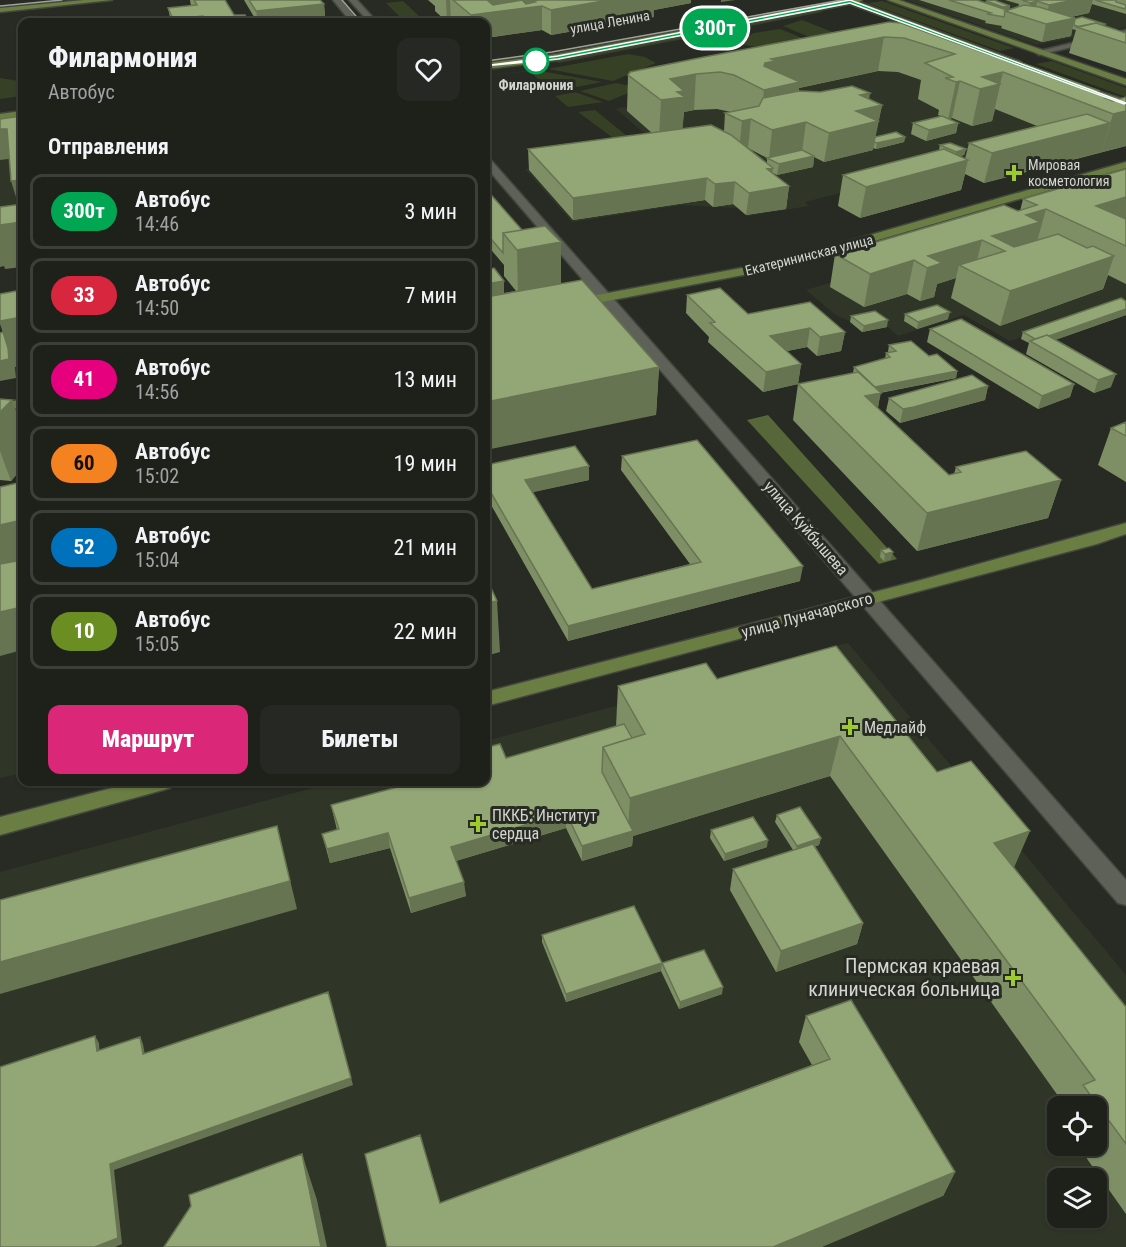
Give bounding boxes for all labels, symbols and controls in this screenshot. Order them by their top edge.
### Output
street label: улица Ленина [569,7,651,37]
line badge: 300т [673,9,757,48]
text: 300т [694,16,736,40]
button: heart [397,38,460,101]
text: Филармония [48,41,198,74]
marker: Филармония [523,48,549,74]
place label: Филармония [499,77,573,93]
text: Автобус [48,80,115,104]
text: Отправления [48,134,169,159]
place label: Мировая косметология [1028,157,1109,189]
marker: Мировая косметология [1005,164,1023,182]
text: Автобус [135,187,210,212]
text: 300т [63,199,105,223]
text: 3 мин [404,199,457,224]
text: 14:46 [135,212,179,236]
street label: Екатерининская улица [743,231,875,279]
text: Автобус [135,271,210,296]
text: 33 [73,283,95,307]
text: 7 мин [404,283,457,308]
text: 14:50 [135,296,179,320]
text: Автобус [135,355,210,380]
text: 41 [73,367,95,391]
text: 13 мин [394,367,457,392]
text: 14:56 [135,380,179,404]
text: Автобус [135,439,210,464]
text: 60 [73,451,95,475]
text: 19 мин [394,451,457,476]
text: 15:02 [135,464,179,488]
street label: улица Куйбышева [760,477,852,579]
text: Автобус [135,523,210,548]
text: 52 [73,535,95,559]
text: 21 мин [394,535,457,560]
text: 15:04 [135,548,179,572]
street label: улица Луначарского [739,588,875,642]
text: Автобус [135,607,210,632]
text: 10 [73,619,95,643]
text: 22 мин [394,619,457,644]
text: 15:05 [135,632,179,656]
button: Маршрут [48,705,248,774]
button: Билеты [260,705,460,774]
marker: Медлайф [841,718,859,736]
place label: Медлайф [864,718,926,737]
place label: ПККБ: Институт сердца [492,806,597,843]
marker: ПККБ: Институт сердца [469,815,487,833]
place label: Пермская краевая клиническая больница [808,954,1000,1001]
marker: Пермская краевая клиническая больница [1004,969,1022,987]
map controls [1047,1096,1107,1228]
button: locate [1047,1096,1107,1156]
button: layers [1047,1168,1107,1228]

